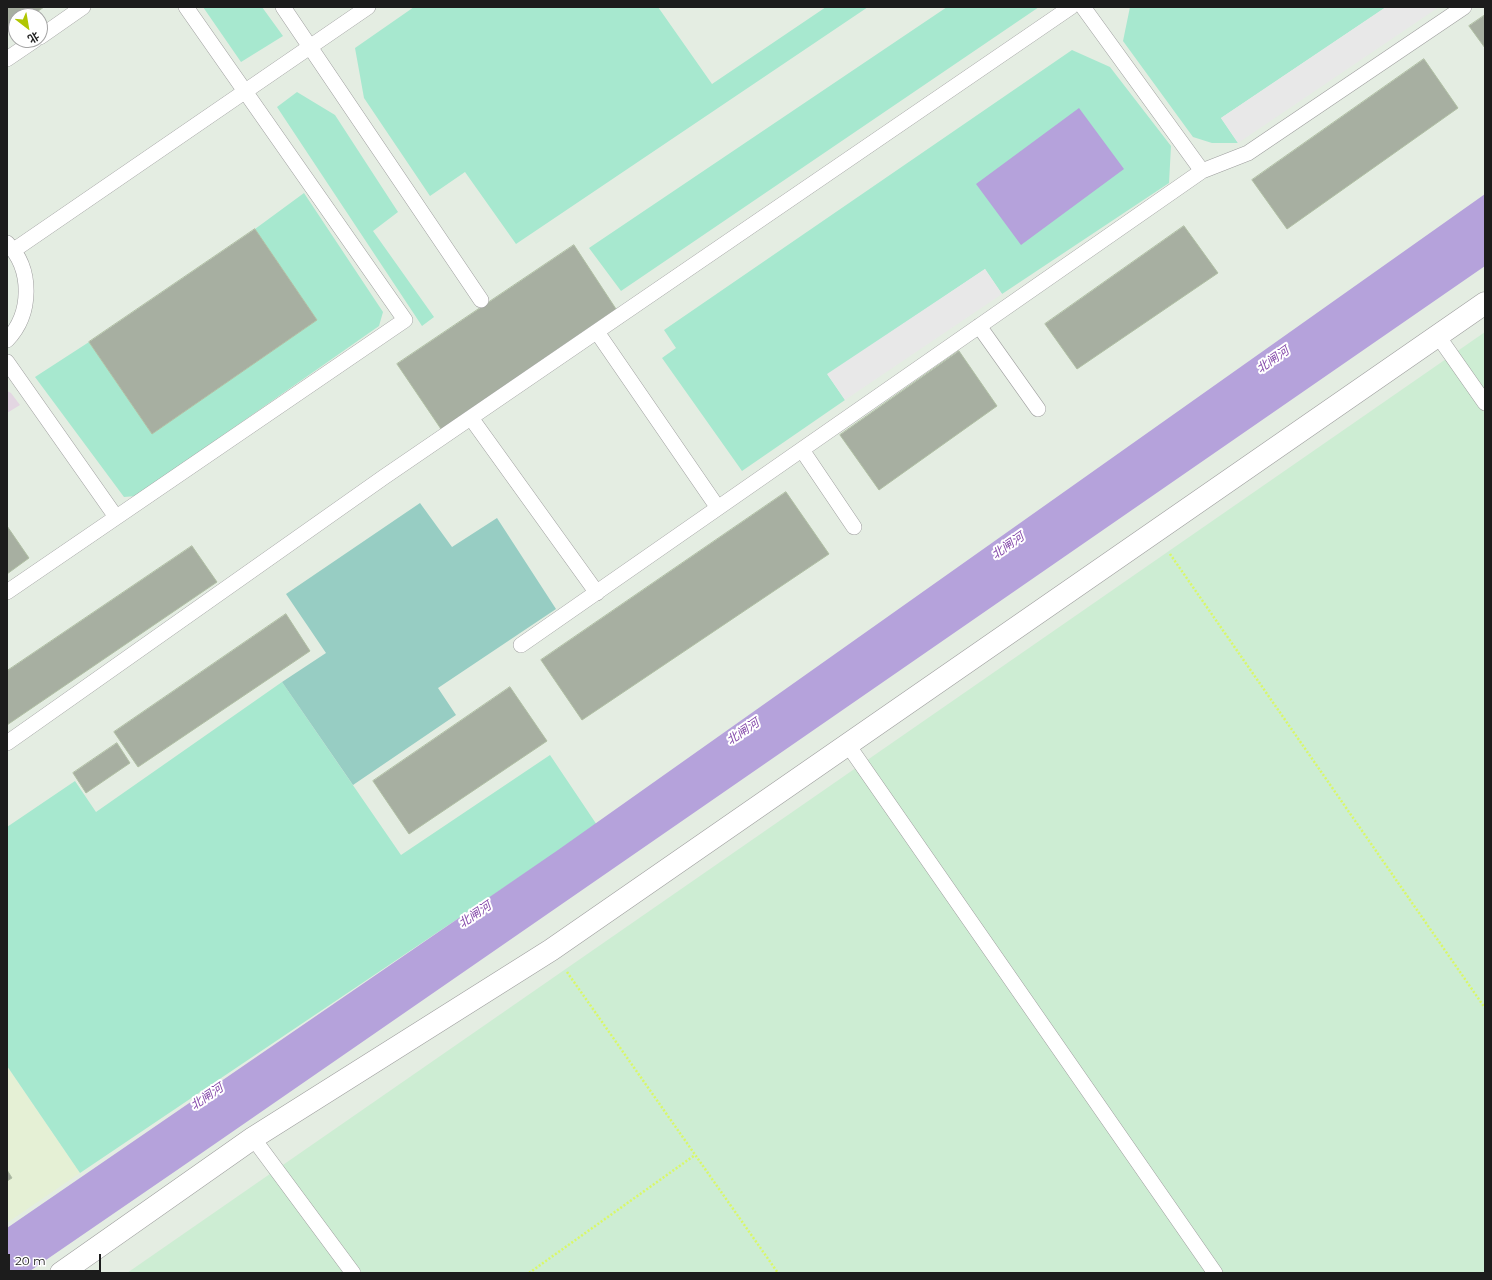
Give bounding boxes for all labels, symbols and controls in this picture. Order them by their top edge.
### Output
north arrow [8,8,48,48]
text: 北 [25,29,42,46]
water label: 北闸河 [1254,344,1292,376]
water label: 北闸河 [989,530,1027,562]
water label: 北闸河 [724,716,762,748]
water label: 北闸河 [456,899,494,931]
water label: 北闸河 [188,1081,226,1113]
scale bar [10,1246,103,1272]
text: 20 m [15,1253,46,1268]

